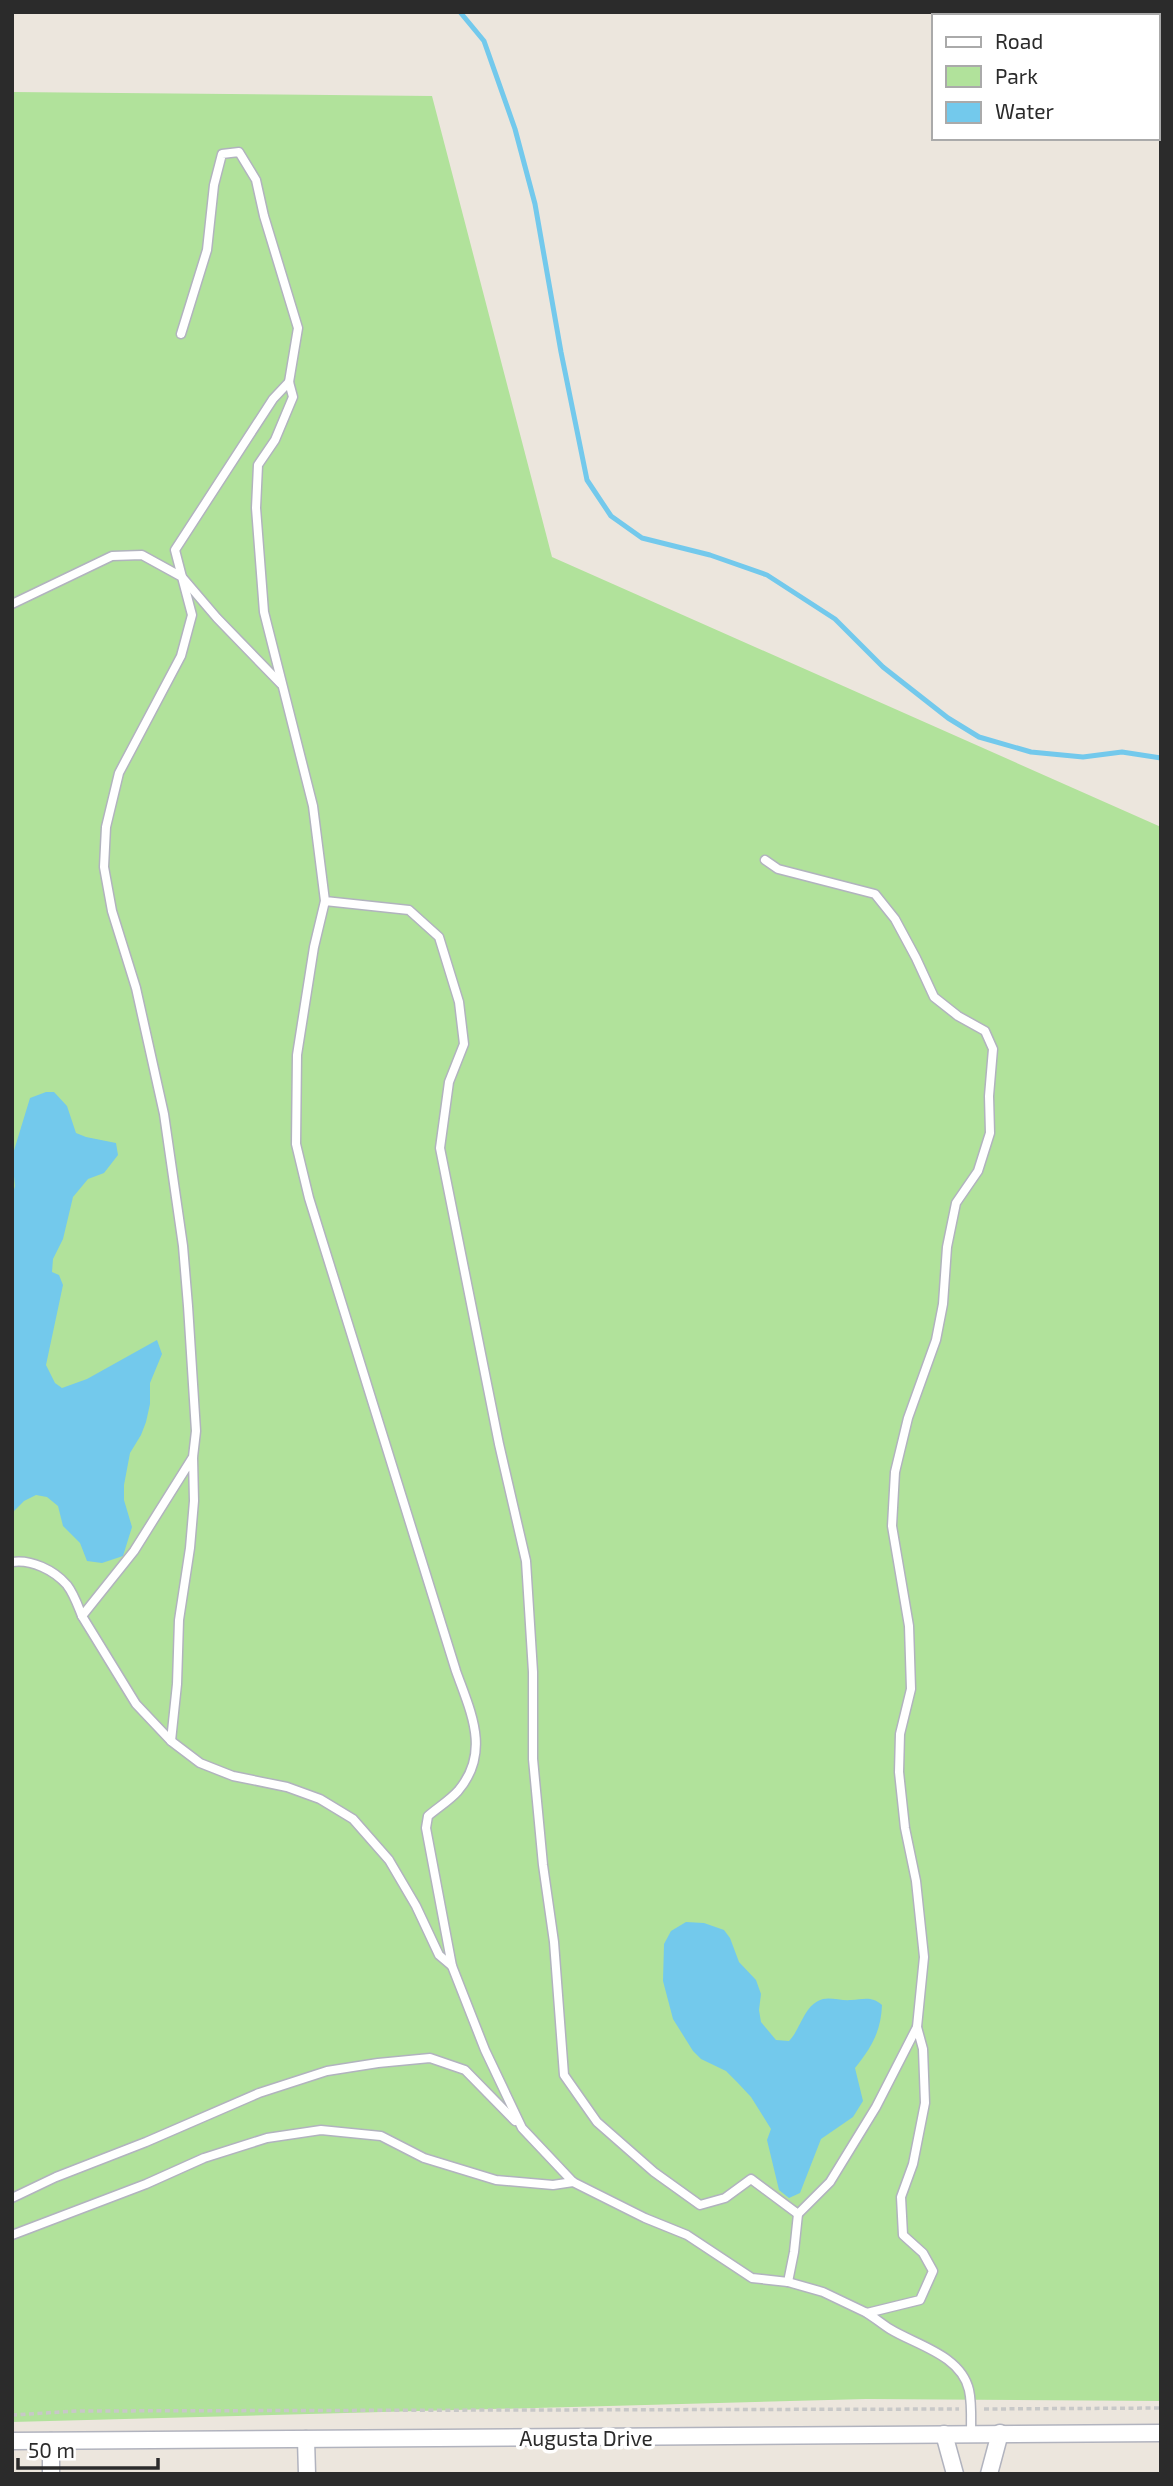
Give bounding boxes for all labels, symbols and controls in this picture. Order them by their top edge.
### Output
legend [932,14,1159,140]
text: Road [995,28,1043,53]
text: Park [995,63,1038,88]
text: Water [995,98,1054,123]
street label: Augusta Drive [519,2425,653,2450]
scale bar [18,2426,158,2470]
text: 50 m [28,2437,75,2462]

